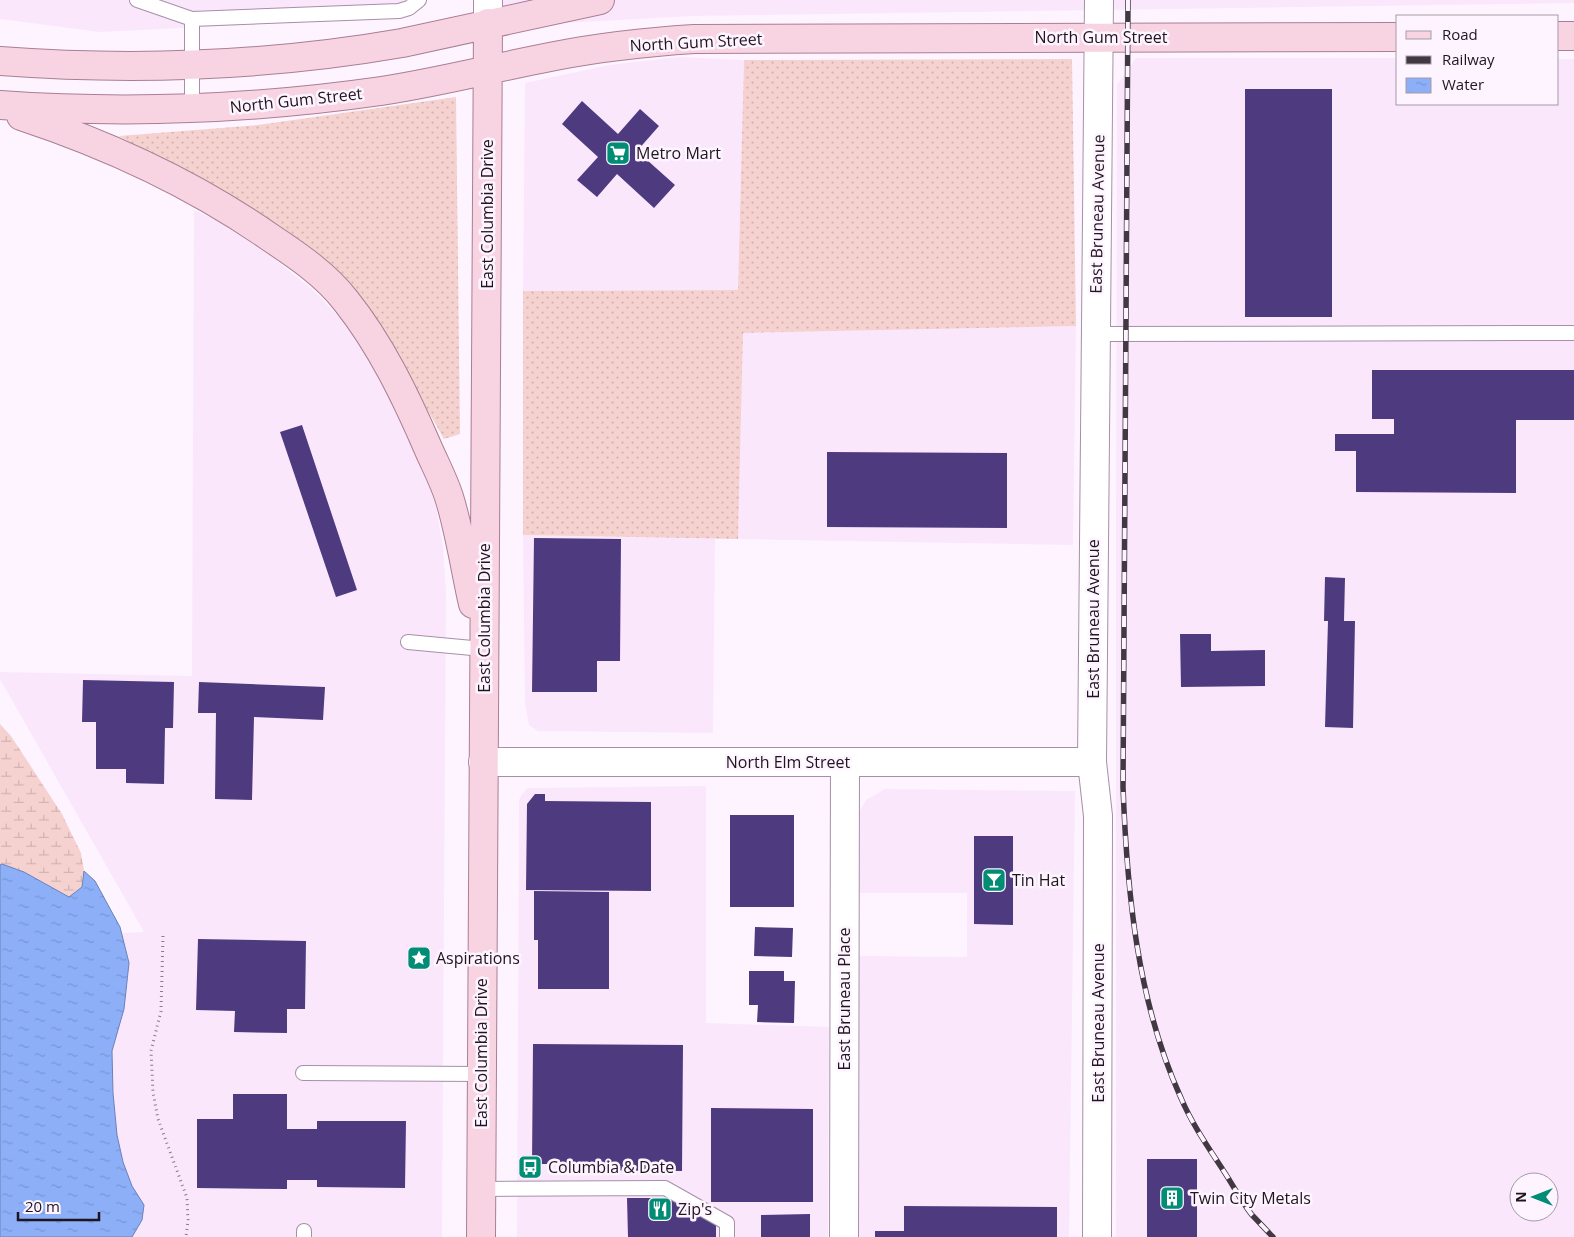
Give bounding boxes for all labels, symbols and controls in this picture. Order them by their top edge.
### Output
legend [1396,15,1559,105]
text: Road [1442,24,1478,44]
street label: North Gum Street [1035,26,1168,48]
street label: North Gum Street [629,28,763,56]
text: Railway [1442,49,1495,69]
text: Water [1442,74,1484,94]
street label: North Gum Street [229,82,364,118]
street label: East Bruneau Avenue [1085,134,1109,294]
street label: East Columbia Drive [476,139,498,289]
supermarket icon: Metro Mart [605,140,631,166]
place label: Metro Mart [636,142,721,164]
street label: East Bruneau Avenue [1082,539,1104,699]
street label: East Columbia Drive [473,543,495,693]
street label: North Elm Street [726,751,851,773]
bar icon: Tin Hat [981,867,1007,893]
place label: Tin Hat [1012,869,1066,891]
street label: East Bruneau Place [833,928,855,1070]
street label: East Bruneau Avenue [1087,943,1109,1103]
place icon: Aspirations [406,945,432,971]
place label: Aspirations [436,947,520,969]
street label: East Columbia Drive [470,978,492,1128]
bus stop icon: Columbia & Date [517,1154,543,1180]
place label: Columbia & Date [548,1156,674,1178]
north arrow [1509,1172,1559,1222]
building icon: Twin City Metals [1159,1185,1185,1211]
place label: Twin City Metals [1190,1187,1311,1209]
scale bar [18,1190,99,1222]
text: N [1511,1191,1530,1203]
text: 20 m [25,1196,60,1216]
restaurant icon: Zip's [647,1196,673,1222]
place label: Zip's [678,1198,712,1220]

